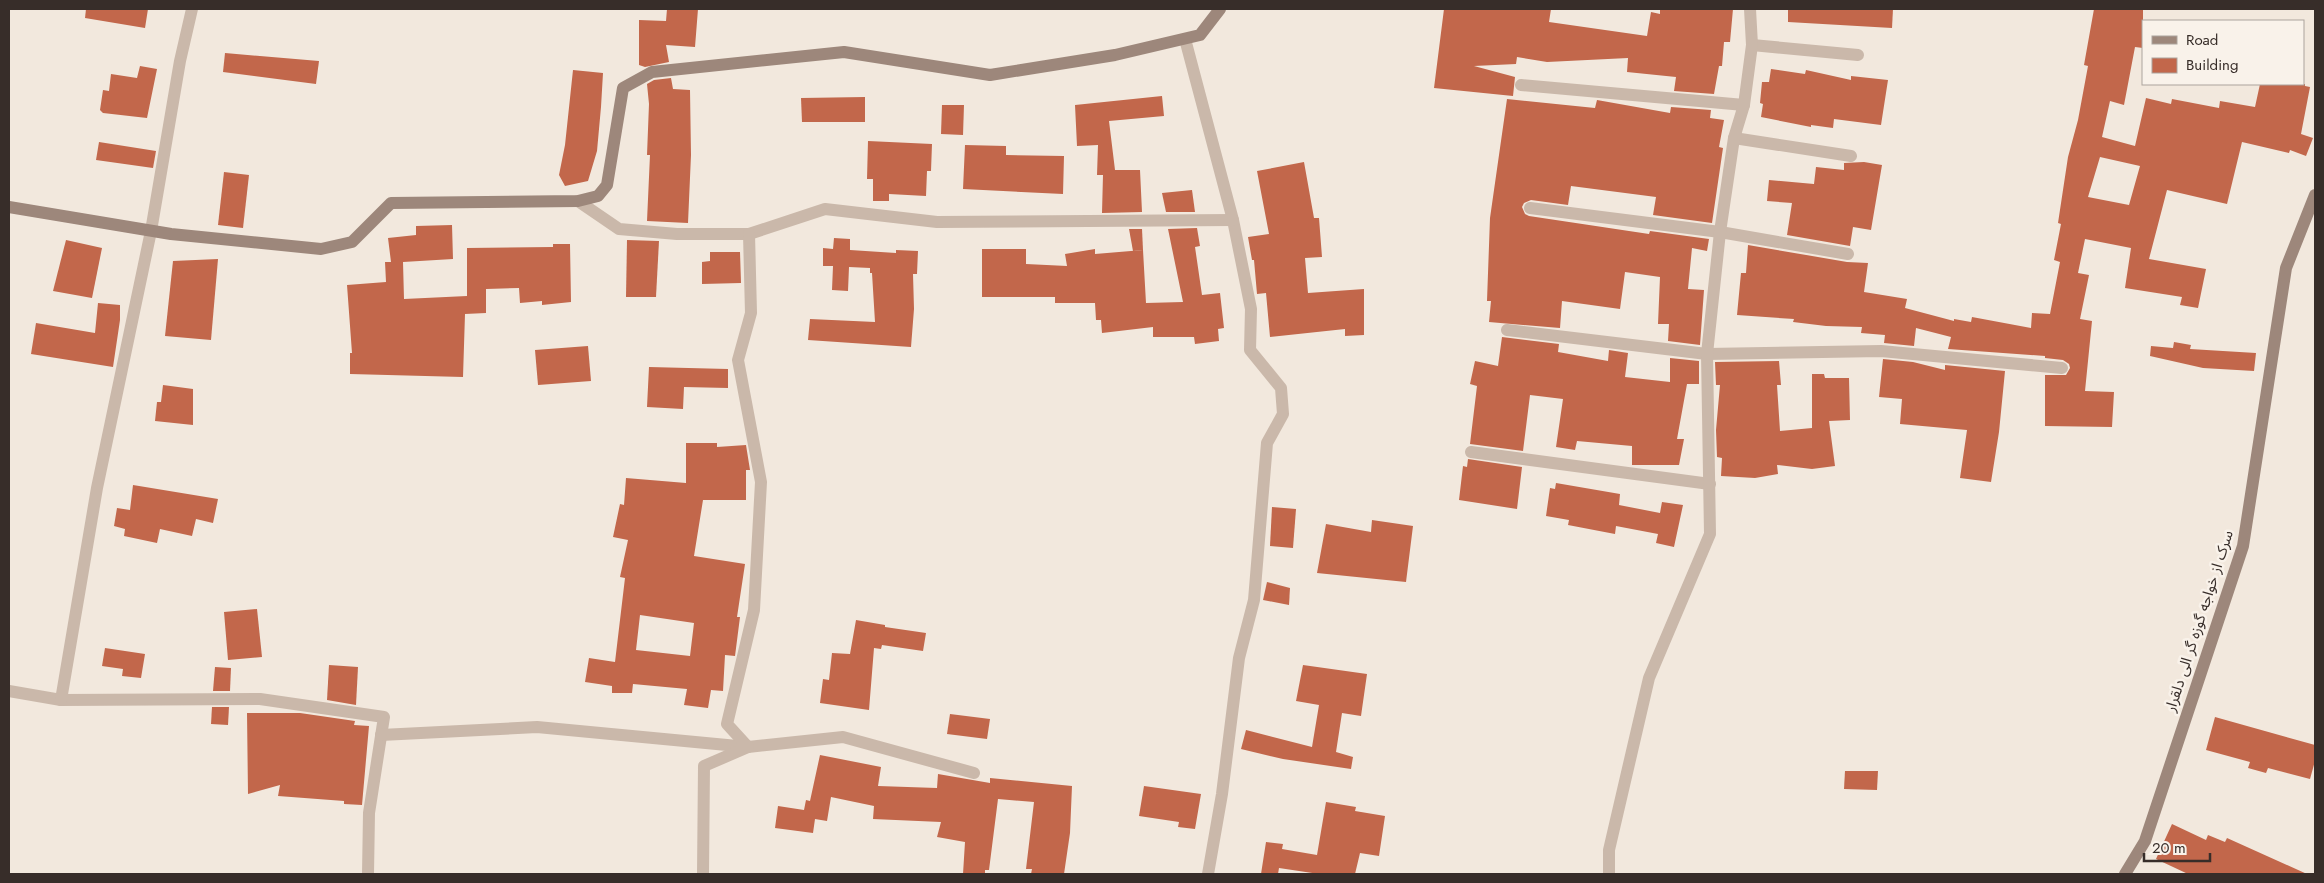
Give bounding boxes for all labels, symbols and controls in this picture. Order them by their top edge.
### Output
legend [2142,20,2304,85]
text: Road [2186,29,2218,51]
text: Building [2186,54,2238,76]
street label: سرک از خواجه گوزه گر الی دلقرار [2159,527,2239,716]
scale bar [2144,830,2210,862]
text: 20 m [2152,837,2186,859]

